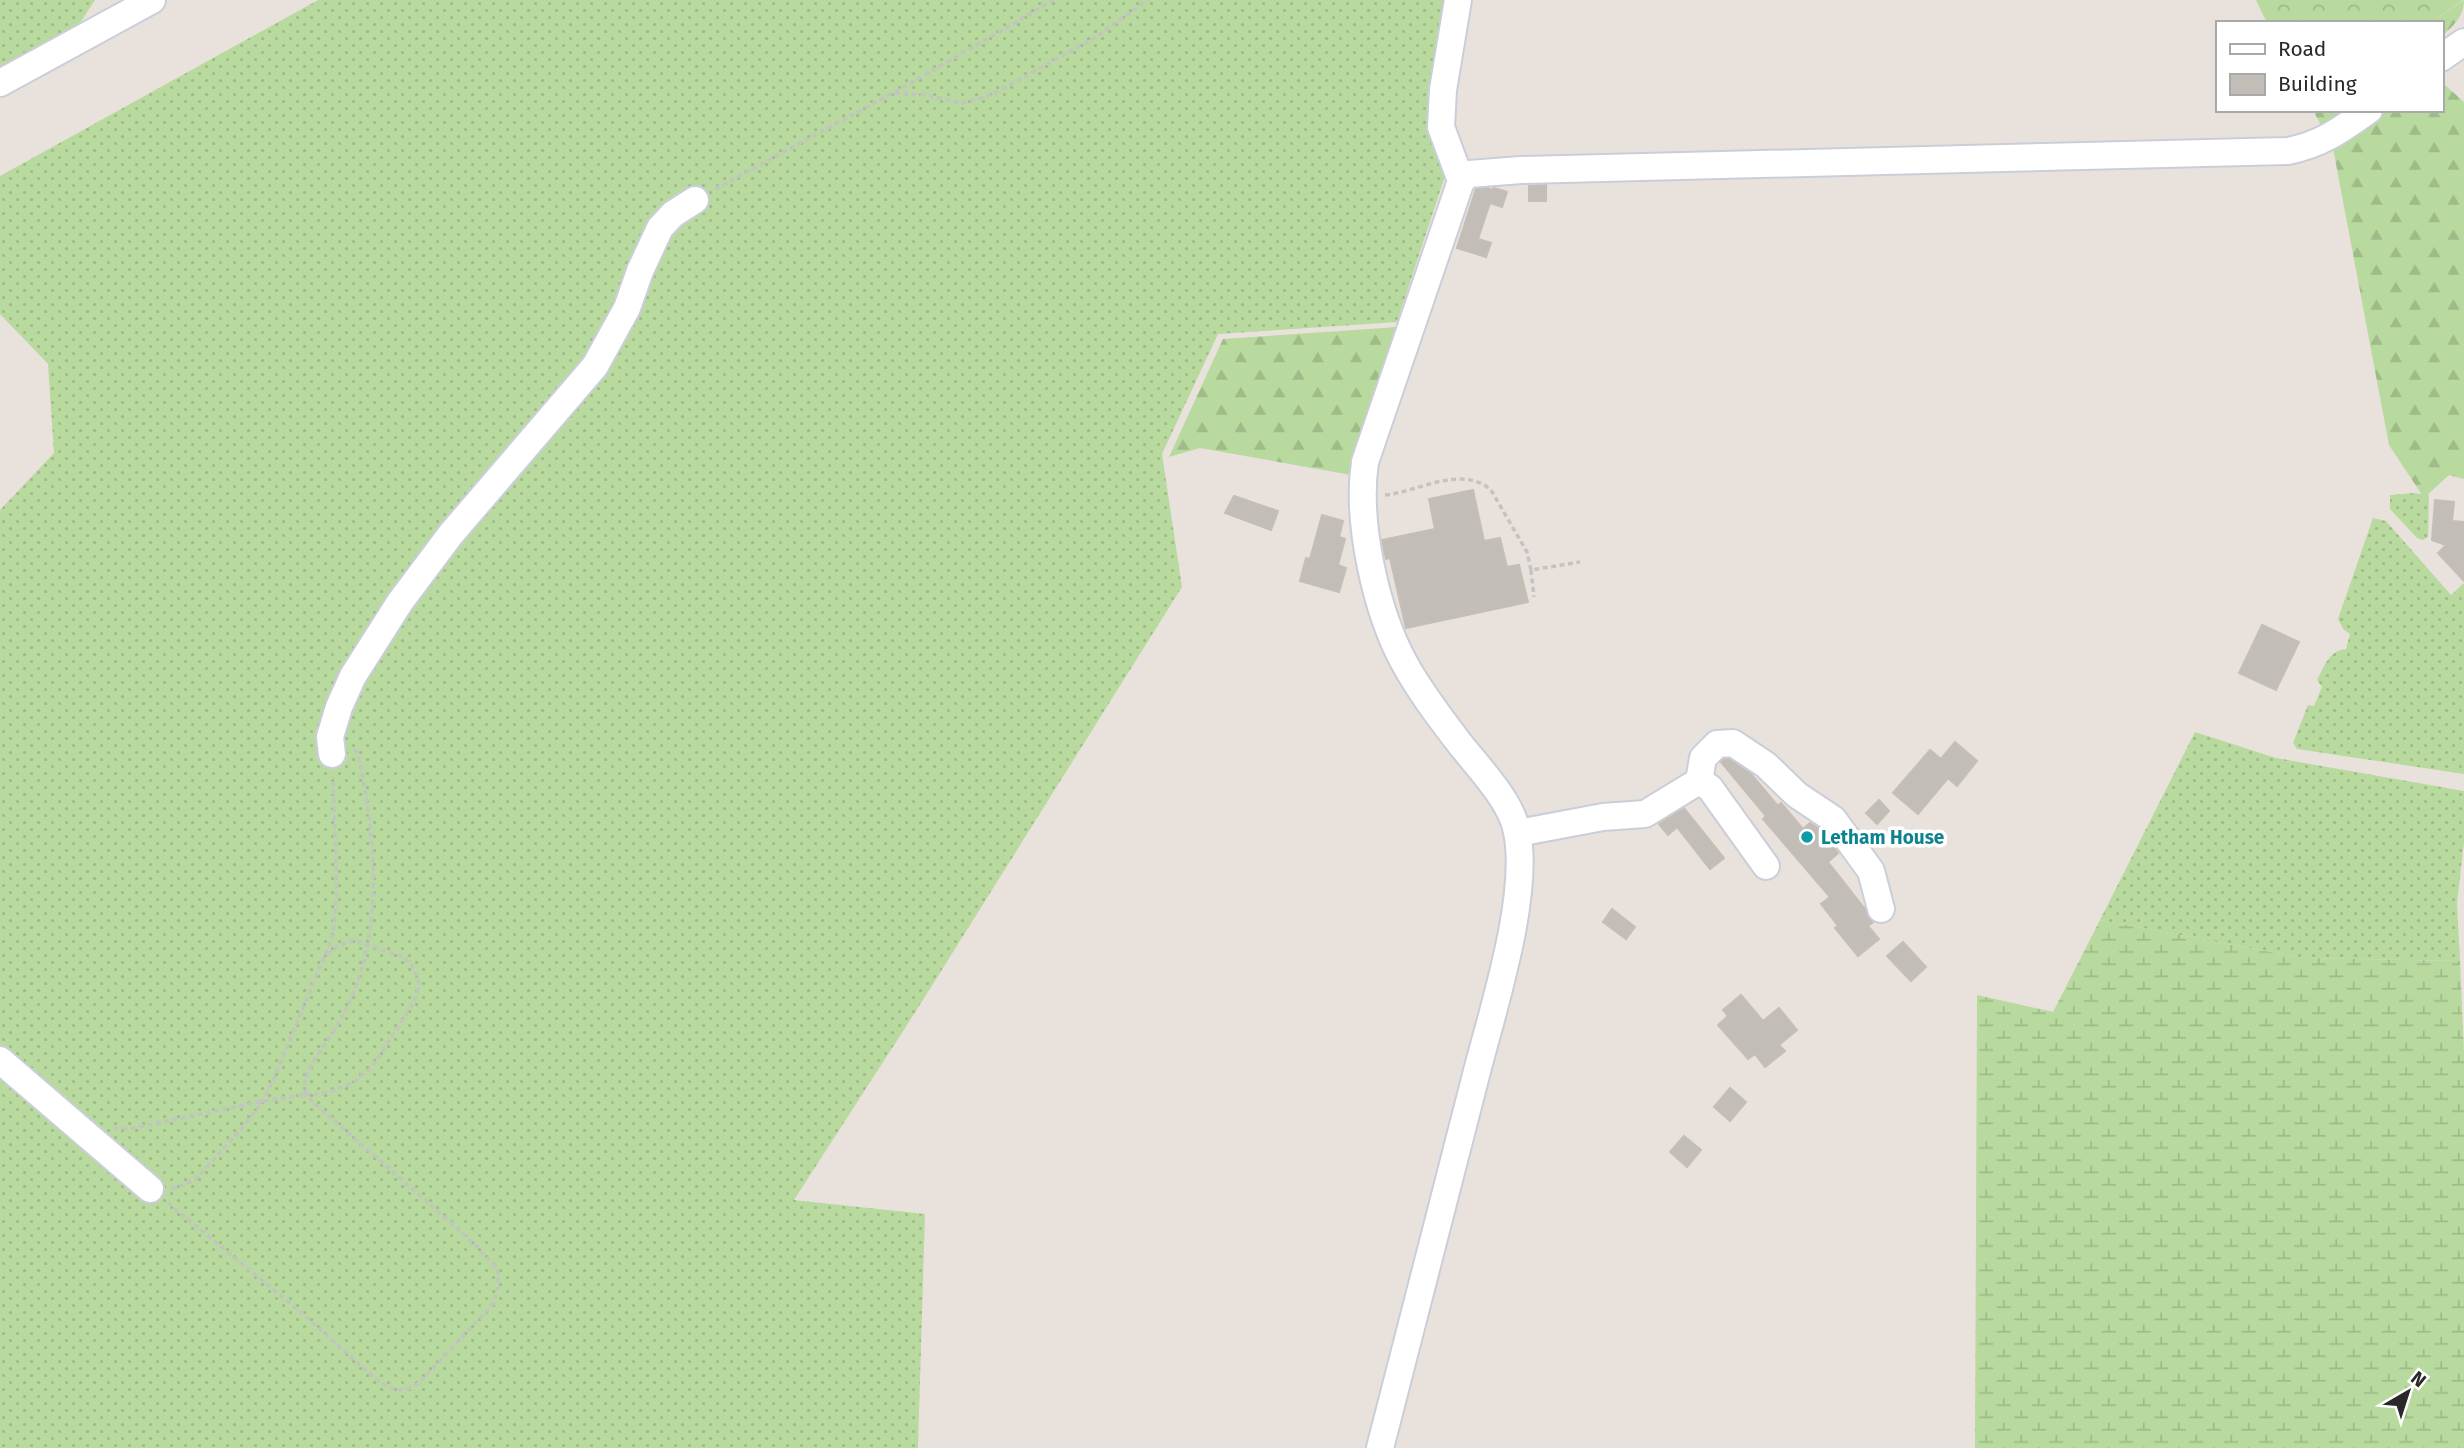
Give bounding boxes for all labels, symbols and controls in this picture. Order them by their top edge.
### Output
legend [2216,21,2443,112]
text: Road [2278,36,2326,62]
text: Building [2278,71,2357,97]
place label: Letham House [1821,826,1944,849]
marker: Letham House [1799,829,1815,845]
north arrow [2373,1357,2443,1427]
text: N [2406,1366,2431,1392]

